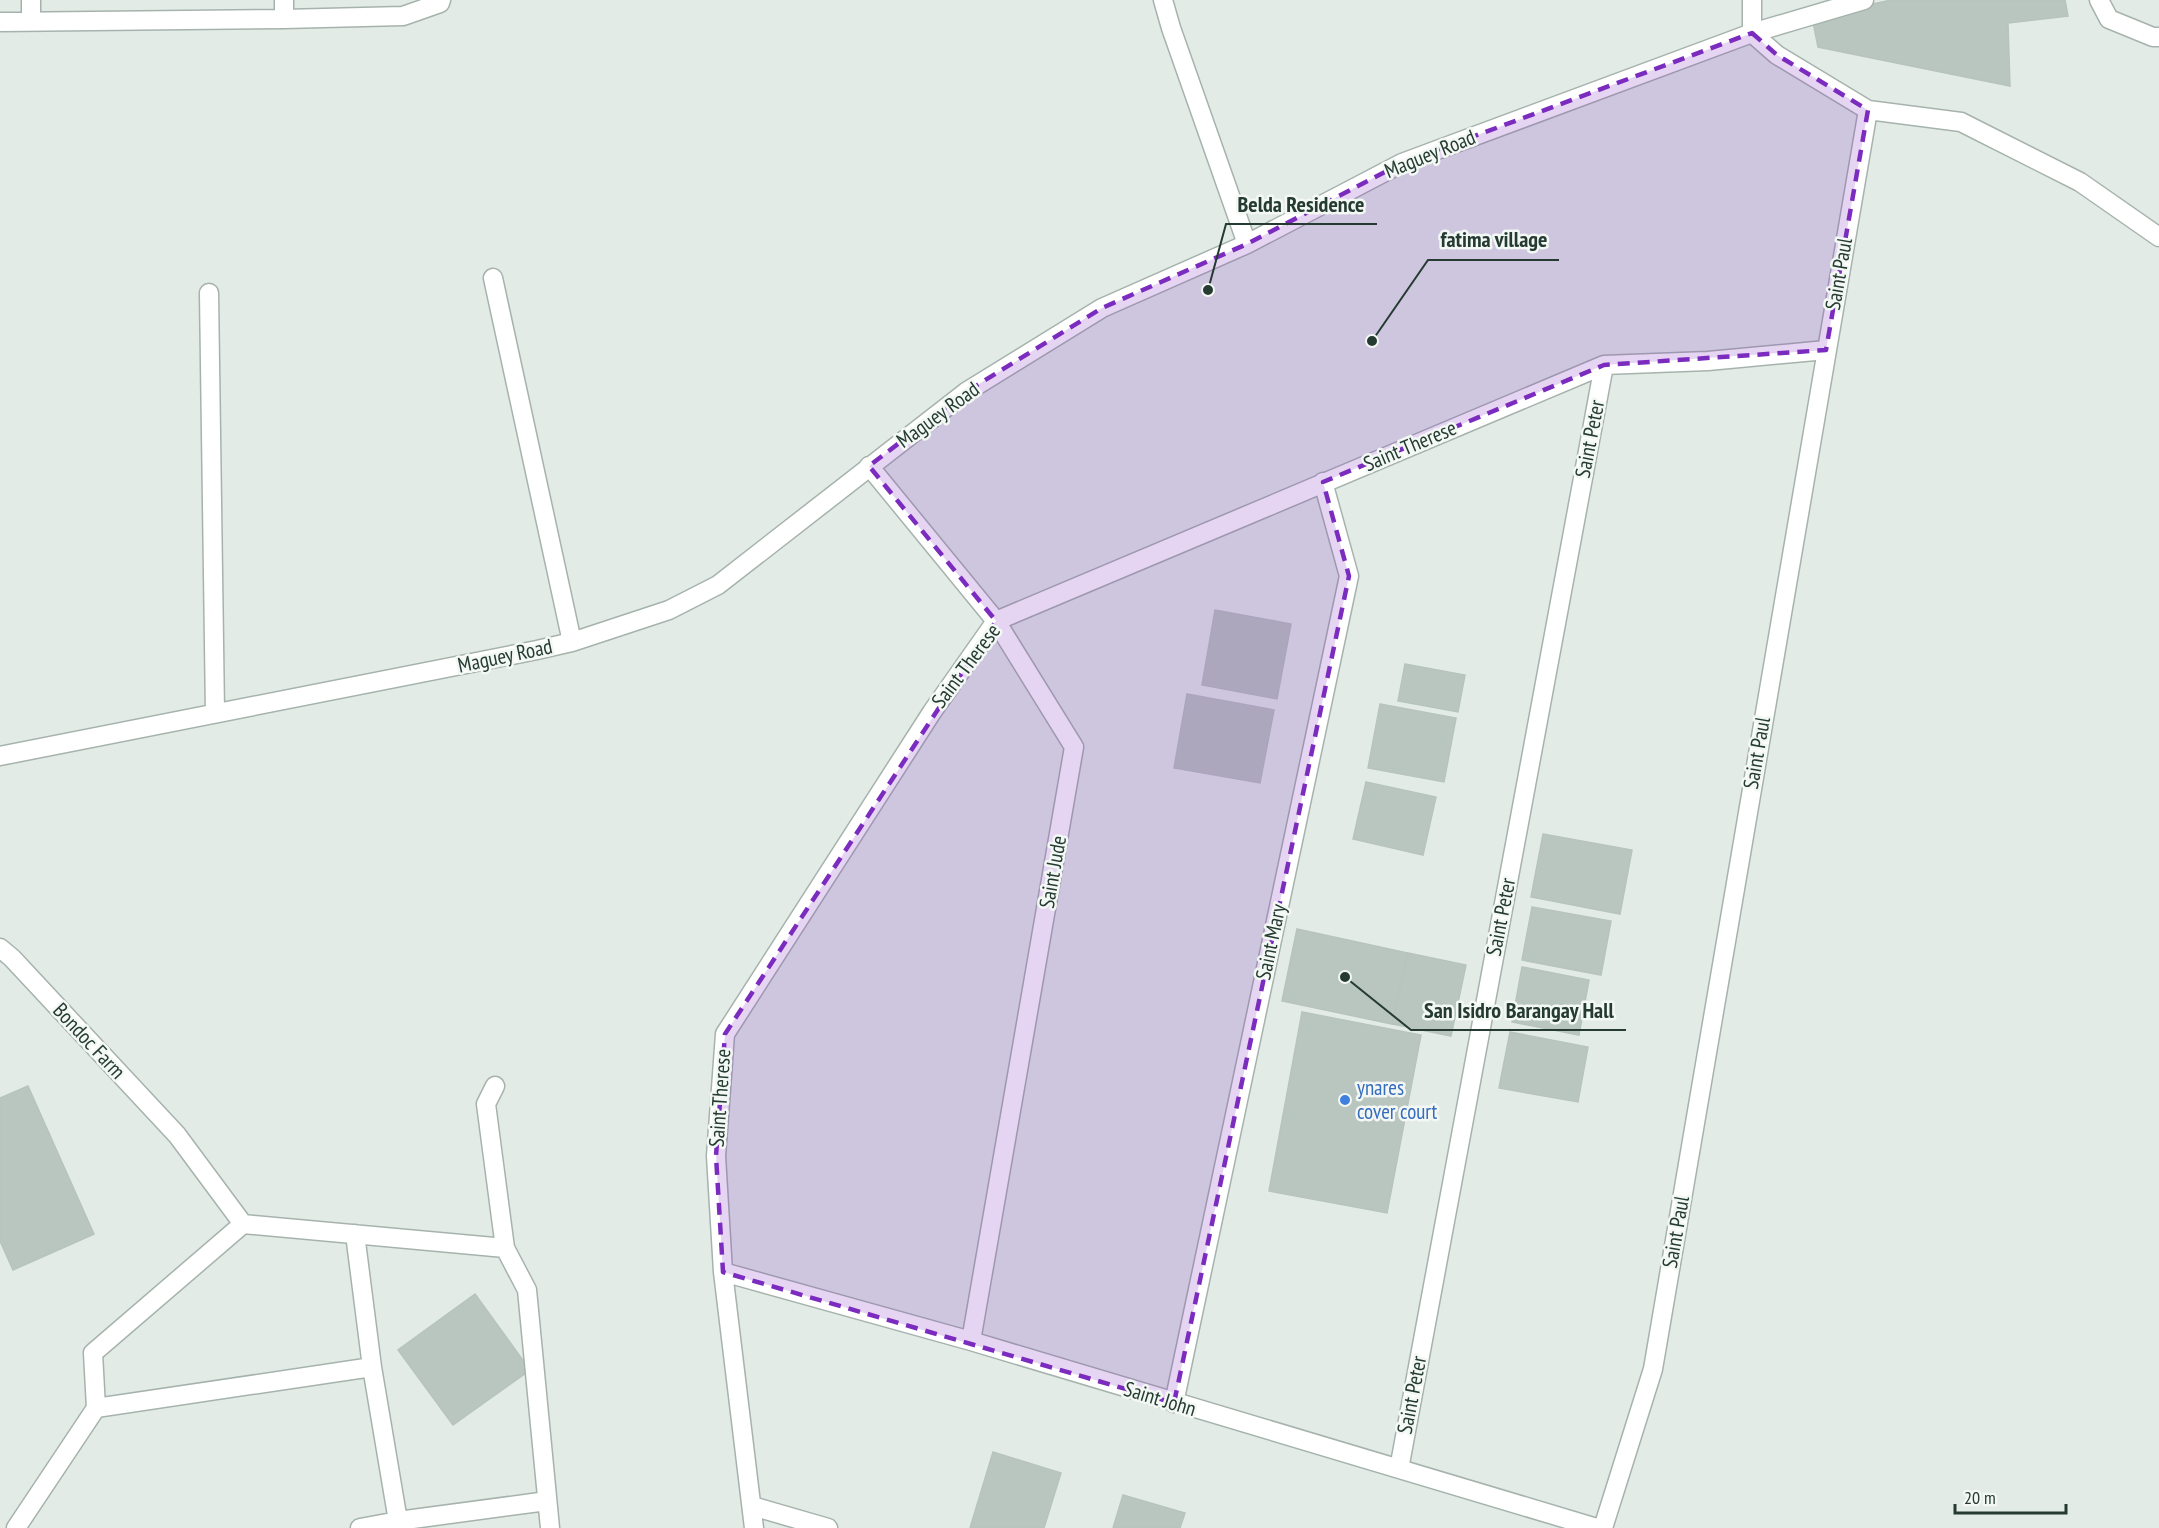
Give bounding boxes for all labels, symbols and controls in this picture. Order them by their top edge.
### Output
street label: Maguey Road [1380,123,1479,184]
callout: Belda Residence [1226,184,1377,224]
text: Belda Residence [1237,190,1365,218]
callout: fatima village [1428,220,1559,260]
text: fatima village [1441,225,1547,253]
street label: Saint Paul [1819,236,1858,312]
street label: Maguey Road [891,376,984,454]
street label: Saint Peter [1569,397,1610,480]
street label: Saint Therese [1359,414,1460,477]
street label: Saint Therese [925,618,1006,713]
street label: Maguey Road [455,632,555,679]
street label: Saint Paul [1737,715,1776,791]
street label: Saint Jude [1033,833,1072,910]
street label: Saint Peter [1480,875,1521,958]
street label: Saint Mary [1249,901,1292,982]
callout: San Isidro Barangay Hall [1411,990,1626,1030]
text: San Isidro Barangay Hall [1424,996,1615,1024]
street label: Bondoc Farm [47,997,131,1084]
street label: Saint Therese [703,1048,736,1148]
place label: ynares cover court [1357,1074,1438,1125]
marker: ynares cover court [1338,1093,1352,1107]
street label: Saint Paul [1656,1194,1695,1270]
street label: Saint Peter [1391,1353,1432,1436]
street label: Saint John [1121,1375,1199,1422]
scale bar [1955,1477,2066,1515]
text: 20 m [1964,1486,1996,1509]

